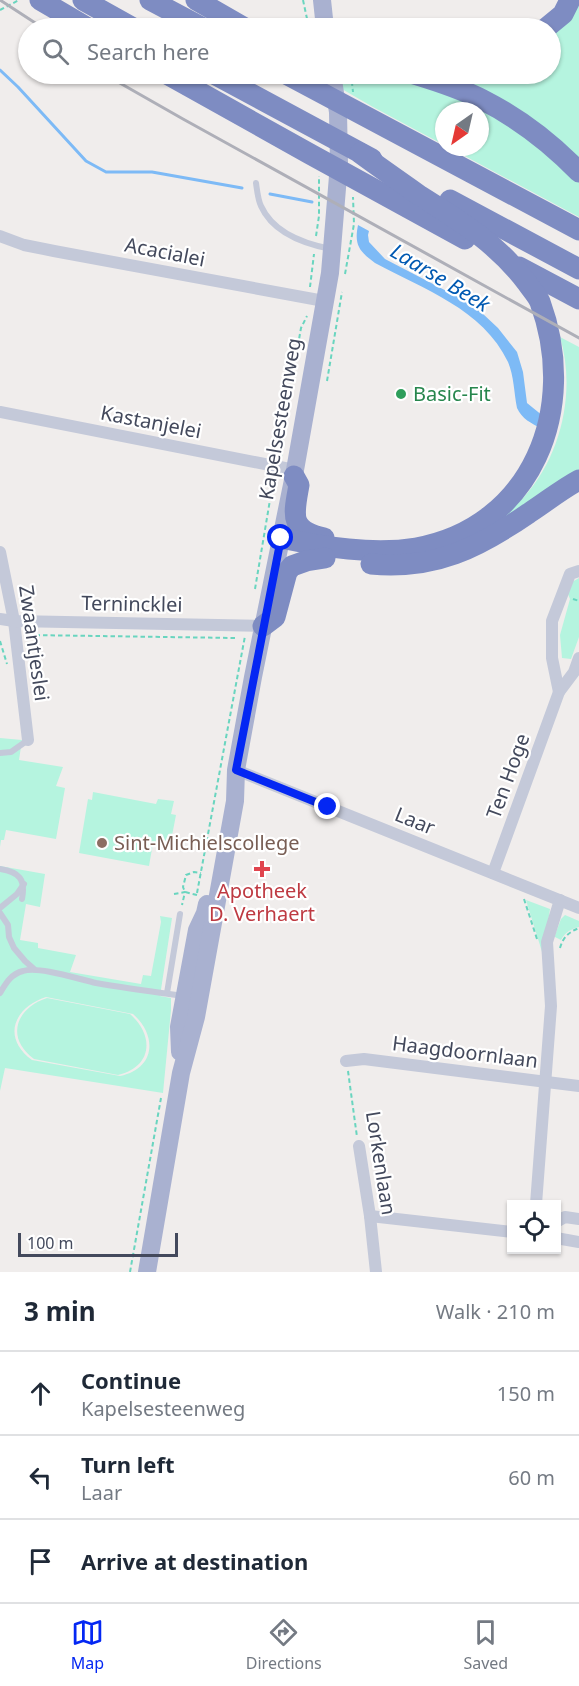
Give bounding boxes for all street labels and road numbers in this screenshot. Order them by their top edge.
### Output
street label: Acacialei [123,231,208,273]
street label: Kapelsesteenweg [252,336,307,502]
street label: Kastanjelei [98,399,204,444]
street label: Zwaantjeslei [13,583,56,703]
street label: Ternincklei [81,589,183,618]
street label: Ten Hoge [480,729,535,822]
street label: Laar [391,800,439,841]
street label: Haagdoornlaan [391,1029,539,1074]
street label: Lorkenlaan [360,1109,403,1217]

